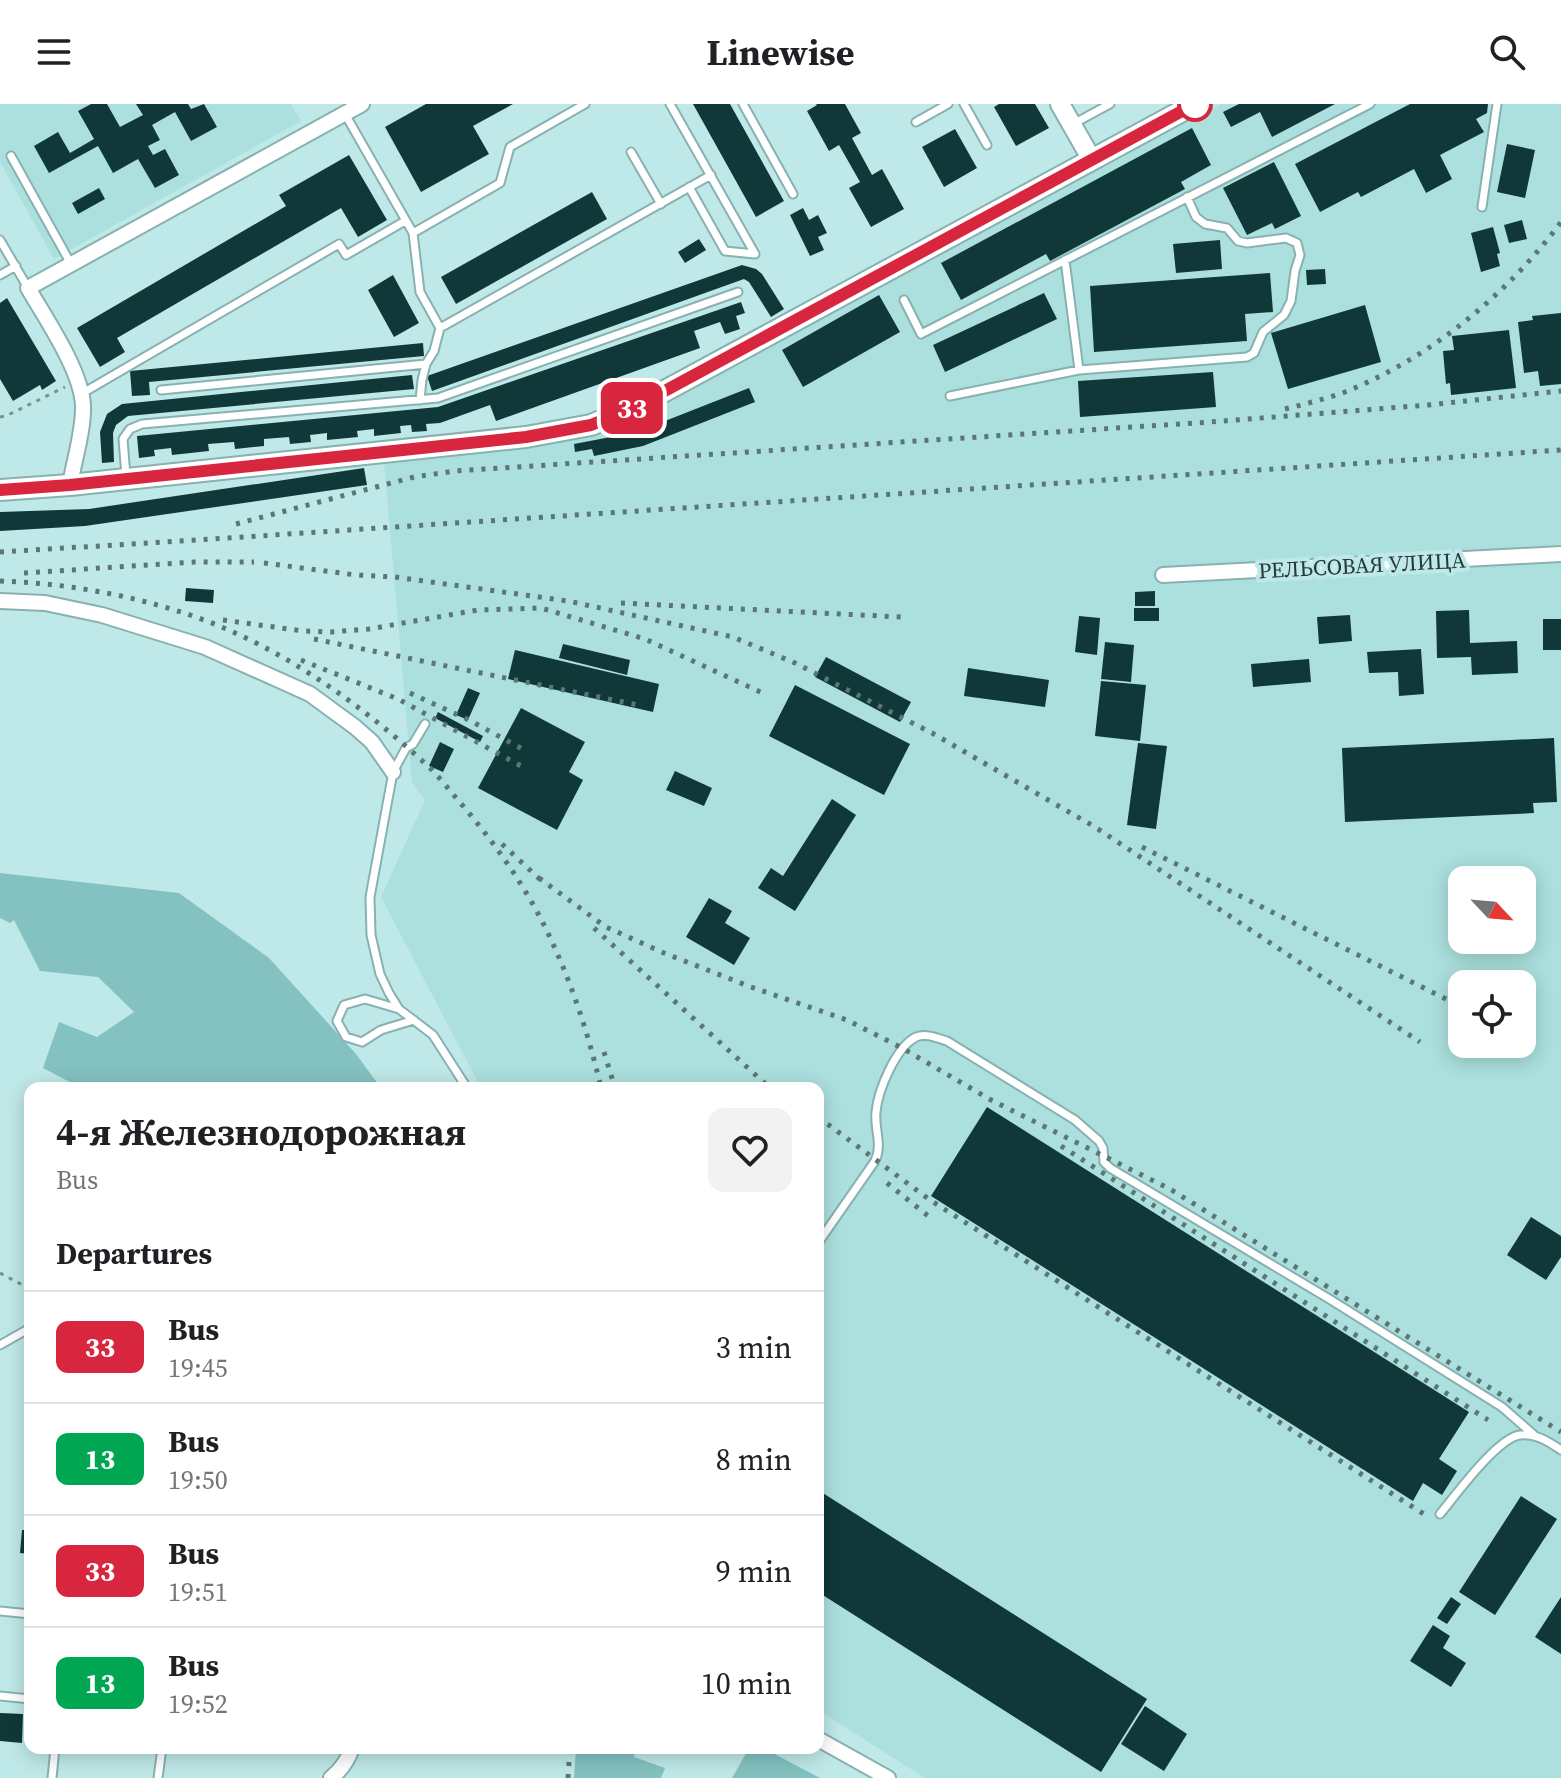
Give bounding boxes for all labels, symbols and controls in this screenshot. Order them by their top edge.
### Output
text: Linewise [707,28,855,77]
icon: menu [32,30,76,74]
icon: search [1485,30,1529,74]
unlabelled marker [1178,87,1212,121]
line badge: 33 [596,382,668,434]
text: 33 [617,389,647,427]
street label: РЕЛЬСОВАЯ УЛИЦА [1257,545,1467,585]
north arrow [1448,866,1536,954]
map controls [1448,866,1536,1058]
button: locate [1448,970,1536,1058]
text: 4-я Железнодорожная [56,1106,466,1158]
button: heart [708,1108,792,1192]
text: Bus [56,1162,98,1198]
text: Departures [56,1233,212,1274]
text: Bus [168,1309,219,1350]
text: 3 min [716,1327,792,1368]
text: 33 [85,1328,115,1366]
text: 19:45 [168,1350,228,1386]
text: Bus [168,1421,219,1462]
text: 8 min [716,1439,792,1480]
text: 13 [85,1440,115,1478]
text: 19:50 [168,1462,228,1498]
text: Bus [168,1533,219,1574]
text: 9 min [716,1551,792,1592]
text: 33 [85,1552,115,1590]
text: 19:51 [168,1574,228,1610]
text: Bus [168,1645,219,1686]
text: 10 min [701,1663,792,1704]
text: 13 [85,1664,115,1702]
text: 19:52 [168,1686,228,1722]

